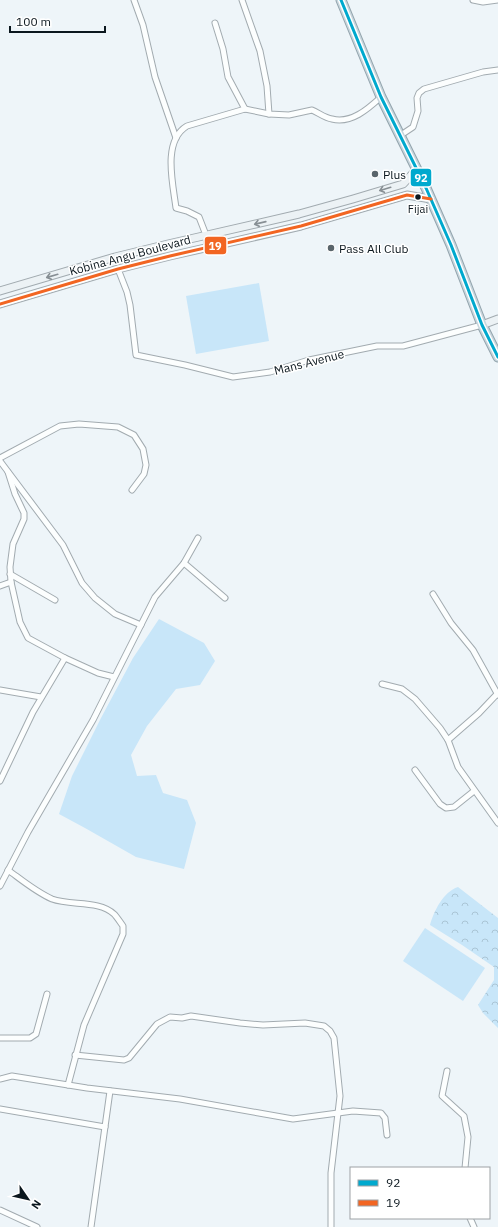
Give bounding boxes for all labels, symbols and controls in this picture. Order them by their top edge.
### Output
scale bar [10,8,105,34]
text: 100 m [16,14,51,29]
place label: Plus [383,167,406,182]
line badge: 92 [410,168,432,187]
marker: Plus [370,169,380,179]
text: 92 [414,171,428,185]
one-way arrow [379,186,392,193]
marker: Fijai [413,192,423,202]
place label: Fijai [408,202,428,216]
one-way arrow [254,220,267,228]
street label: Kobina Angu Boulevard [68,232,192,278]
line badge: 19 [204,236,227,255]
text: 19 [208,239,222,253]
place label: Pass All Club [339,241,409,256]
marker: Pass All Club [326,243,336,253]
one-way arrow [46,273,59,280]
street label: Mans Avenue [272,346,346,378]
legend [350,1167,490,1219]
text: 92 [386,1175,400,1190]
north arrow [8,1179,48,1219]
text: 19 [386,1195,400,1210]
text: N [28,1197,44,1212]

